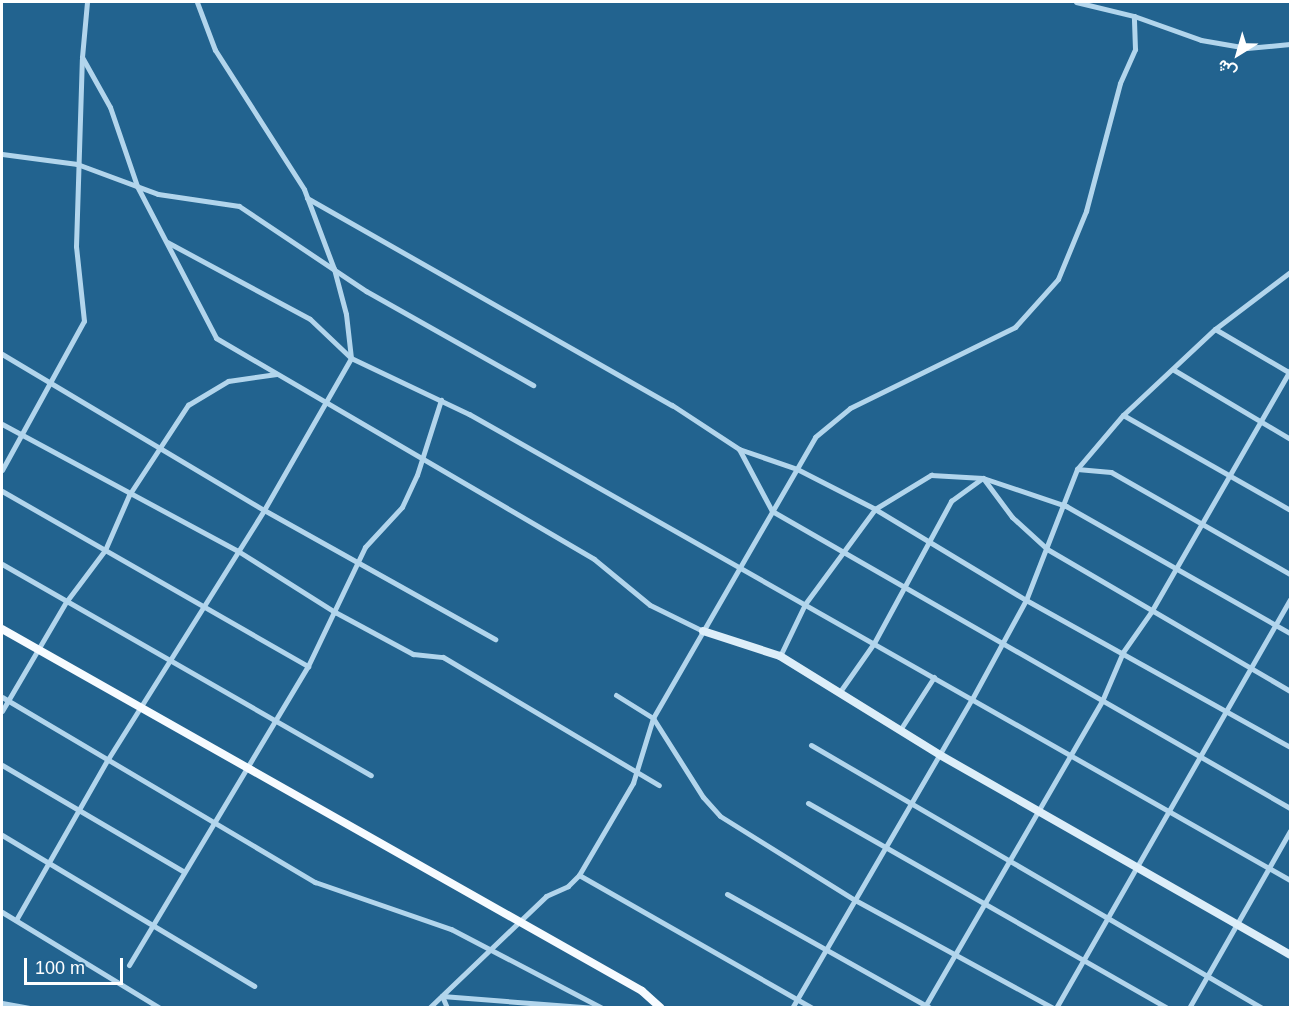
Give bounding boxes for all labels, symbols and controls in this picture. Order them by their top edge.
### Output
north arrow [1208,24,1268,84]
text: ش [1214,56,1240,81]
scale bar [27,946,126,984]
text: 100 m [35,958,85,978]

